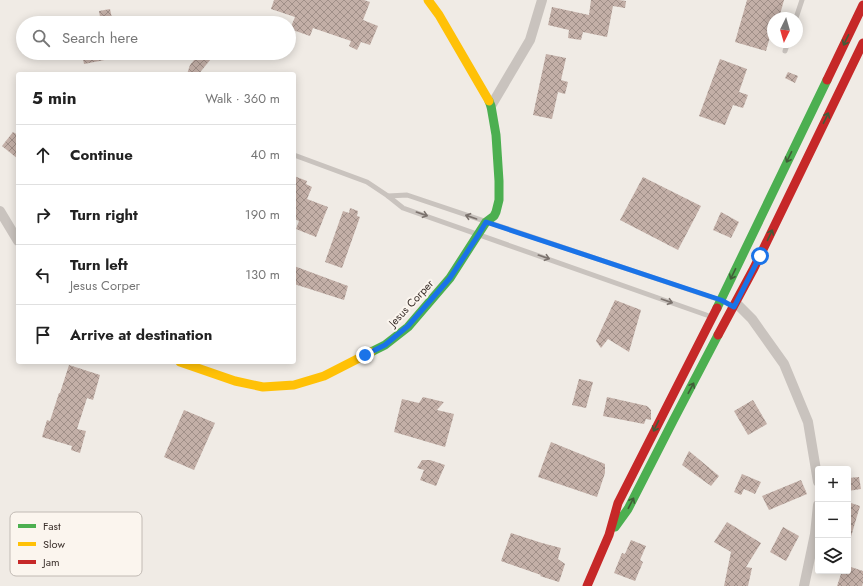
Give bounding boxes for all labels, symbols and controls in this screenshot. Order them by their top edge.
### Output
north arrow [767,12,803,48]
search box [16,16,296,60]
icon: search [30,27,52,49]
text: Search here [62,27,138,49]
one-way arrow [842,34,849,46]
text: 5 min [32,86,76,110]
text: Walk · 360 m [205,89,280,108]
one-way arrow [823,112,831,124]
icon: ahead [32,144,54,166]
text: Continue [70,144,133,166]
text: 40 m [251,145,280,164]
one-way arrow [785,151,792,163]
icon: right [32,204,54,226]
text: Turn right [70,204,138,226]
text: 190 m [245,205,280,224]
one-way arrow [415,211,427,219]
one-way arrow [465,213,478,220]
one-way arrow [767,229,774,241]
route start [751,247,769,265]
text: Turn left [70,254,128,276]
one-way arrow [538,254,550,262]
icon: left [32,264,54,286]
text: 130 m [245,265,280,284]
one-way arrow [729,268,736,280]
text: Jesus Corper [70,276,140,295]
street label: Jesus Corper [384,276,437,332]
one-way arrow [661,297,673,305]
icon: arrive [32,324,54,346]
text: Arrive at destination [70,324,212,346]
route end [356,346,374,364]
one-way arrow [688,382,695,394]
one-way arrow [652,420,660,432]
map controls [815,466,851,574]
button: + [815,466,851,502]
one-way arrow [628,497,635,509]
button: − [815,502,851,538]
legend [10,512,142,576]
text: Fast [43,518,61,534]
text: Slow [43,536,65,552]
button: layers [815,538,851,574]
text: Jam [41,554,60,570]

